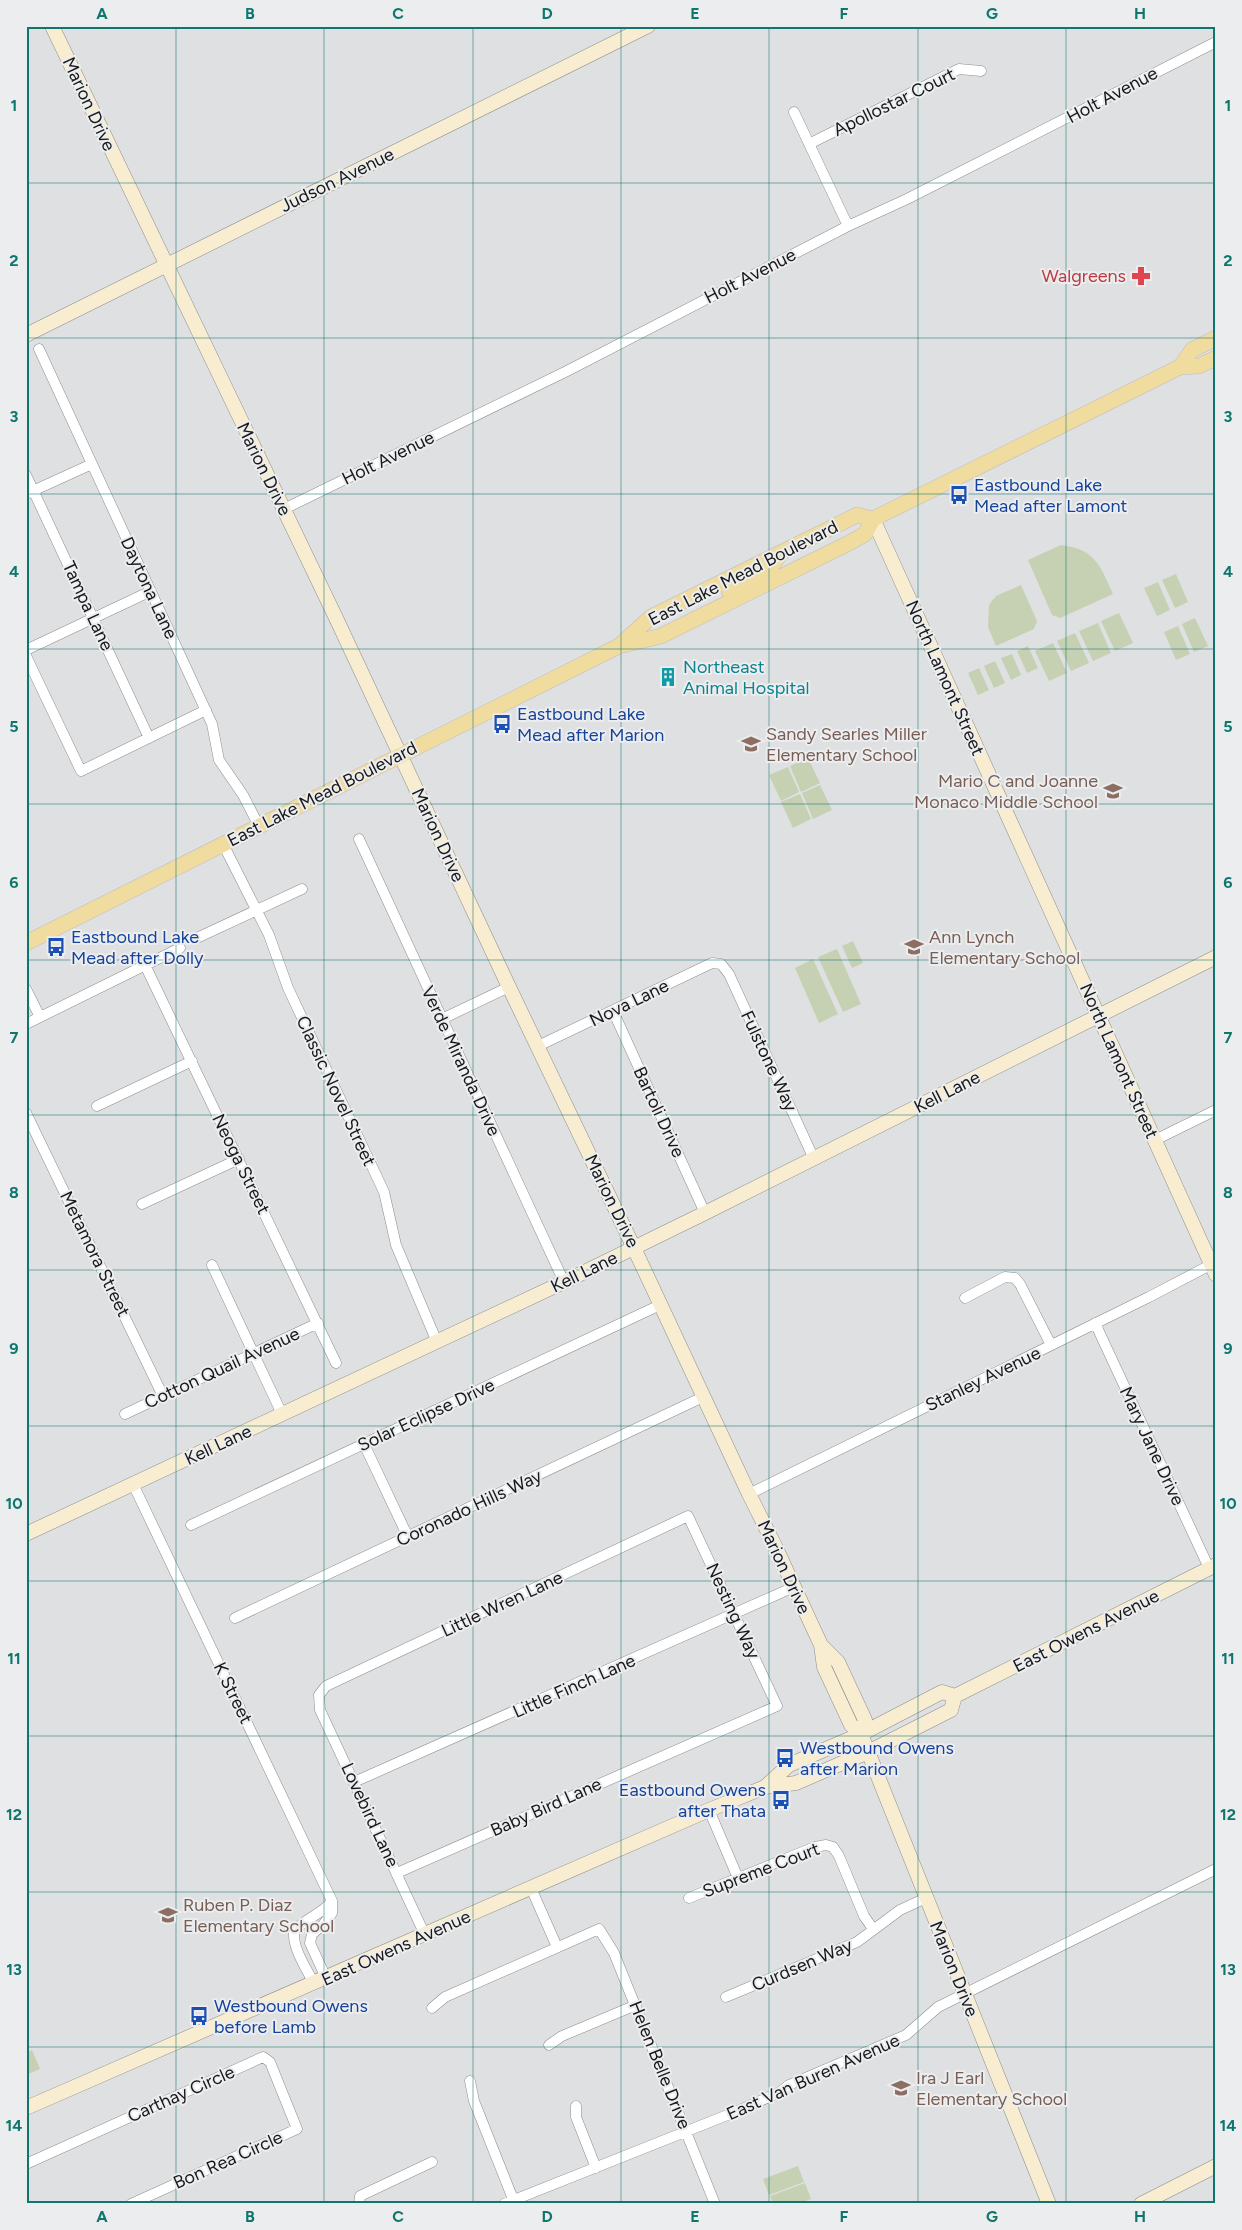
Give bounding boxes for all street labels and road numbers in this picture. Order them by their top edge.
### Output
street label: Marion Drive [58,53,120,155]
street label: Holt Avenue [1063,62,1161,128]
street label: Apollostar Court [829,63,959,141]
street label: Judson Avenue [276,143,398,217]
street label: Holt Avenue [700,243,800,309]
street label: Marion Drive [232,419,296,519]
street label: Holt Avenue [338,426,438,490]
street label: East Lake Mead Boulevard [644,516,842,630]
street label: Daytona Lane [116,533,182,643]
street label: Tampa Lane [58,558,118,654]
street label: North Lamont Street [901,597,989,759]
street label: East Lake Mead Boulevard [223,737,421,851]
street label: Marion Drive [407,784,469,886]
street label: Nova Lane [586,974,672,1032]
street label: North Lamont Street [1075,980,1163,1142]
street label: Verde Miranda Drive [417,982,505,1140]
street label: Fulstone Way [736,1007,802,1115]
street label: Classic Novel Street [292,1012,381,1170]
street label: Bartoli Drive [628,1063,690,1161]
street label: Kell Lane [910,1066,984,1118]
street label: Neoga Street [207,1110,275,1218]
street label: Marion Drive [580,1151,644,1251]
street label: Metamora Street [55,1188,135,1320]
street label: Kell Lane [547,1246,621,1298]
street label: Cotton Quail Avenue [141,1322,303,1414]
street label: Stanley Avenue [922,1342,1044,1416]
street label: Solar Eclipse Drive [354,1374,498,1456]
street label: Mary Jane Drive [1115,1383,1189,1509]
street label: Kell Lane [181,1420,255,1470]
street label: Coronado Hills Way [393,1464,546,1551]
street label: Marion Drive [753,1516,815,1618]
street label: Nesting Way [701,1560,765,1663]
street label: Little Wren Lane [438,1566,566,1642]
street label: East Owens Avenue [1009,1585,1163,1677]
street label: Little Finch Lane [509,1649,639,1723]
street label: K Street [209,1659,257,1728]
street label: Lovebird Lane [336,1759,404,1871]
street label: Baby Bird Lane [487,1773,605,1841]
street label: Supreme Court [699,1838,823,1902]
street label: East Owens Avenue [318,1905,474,1991]
street label: Marion Drive [925,1918,983,2020]
street label: Curdsen Way [748,1934,856,1996]
street label: Helen Belle Drive [624,1998,696,2132]
street label: East Van Buren Avenue [723,2029,903,2125]
street label: Carthay Circle [124,2061,238,2127]
street label: Bon Rea Circle [170,2126,286,2194]

